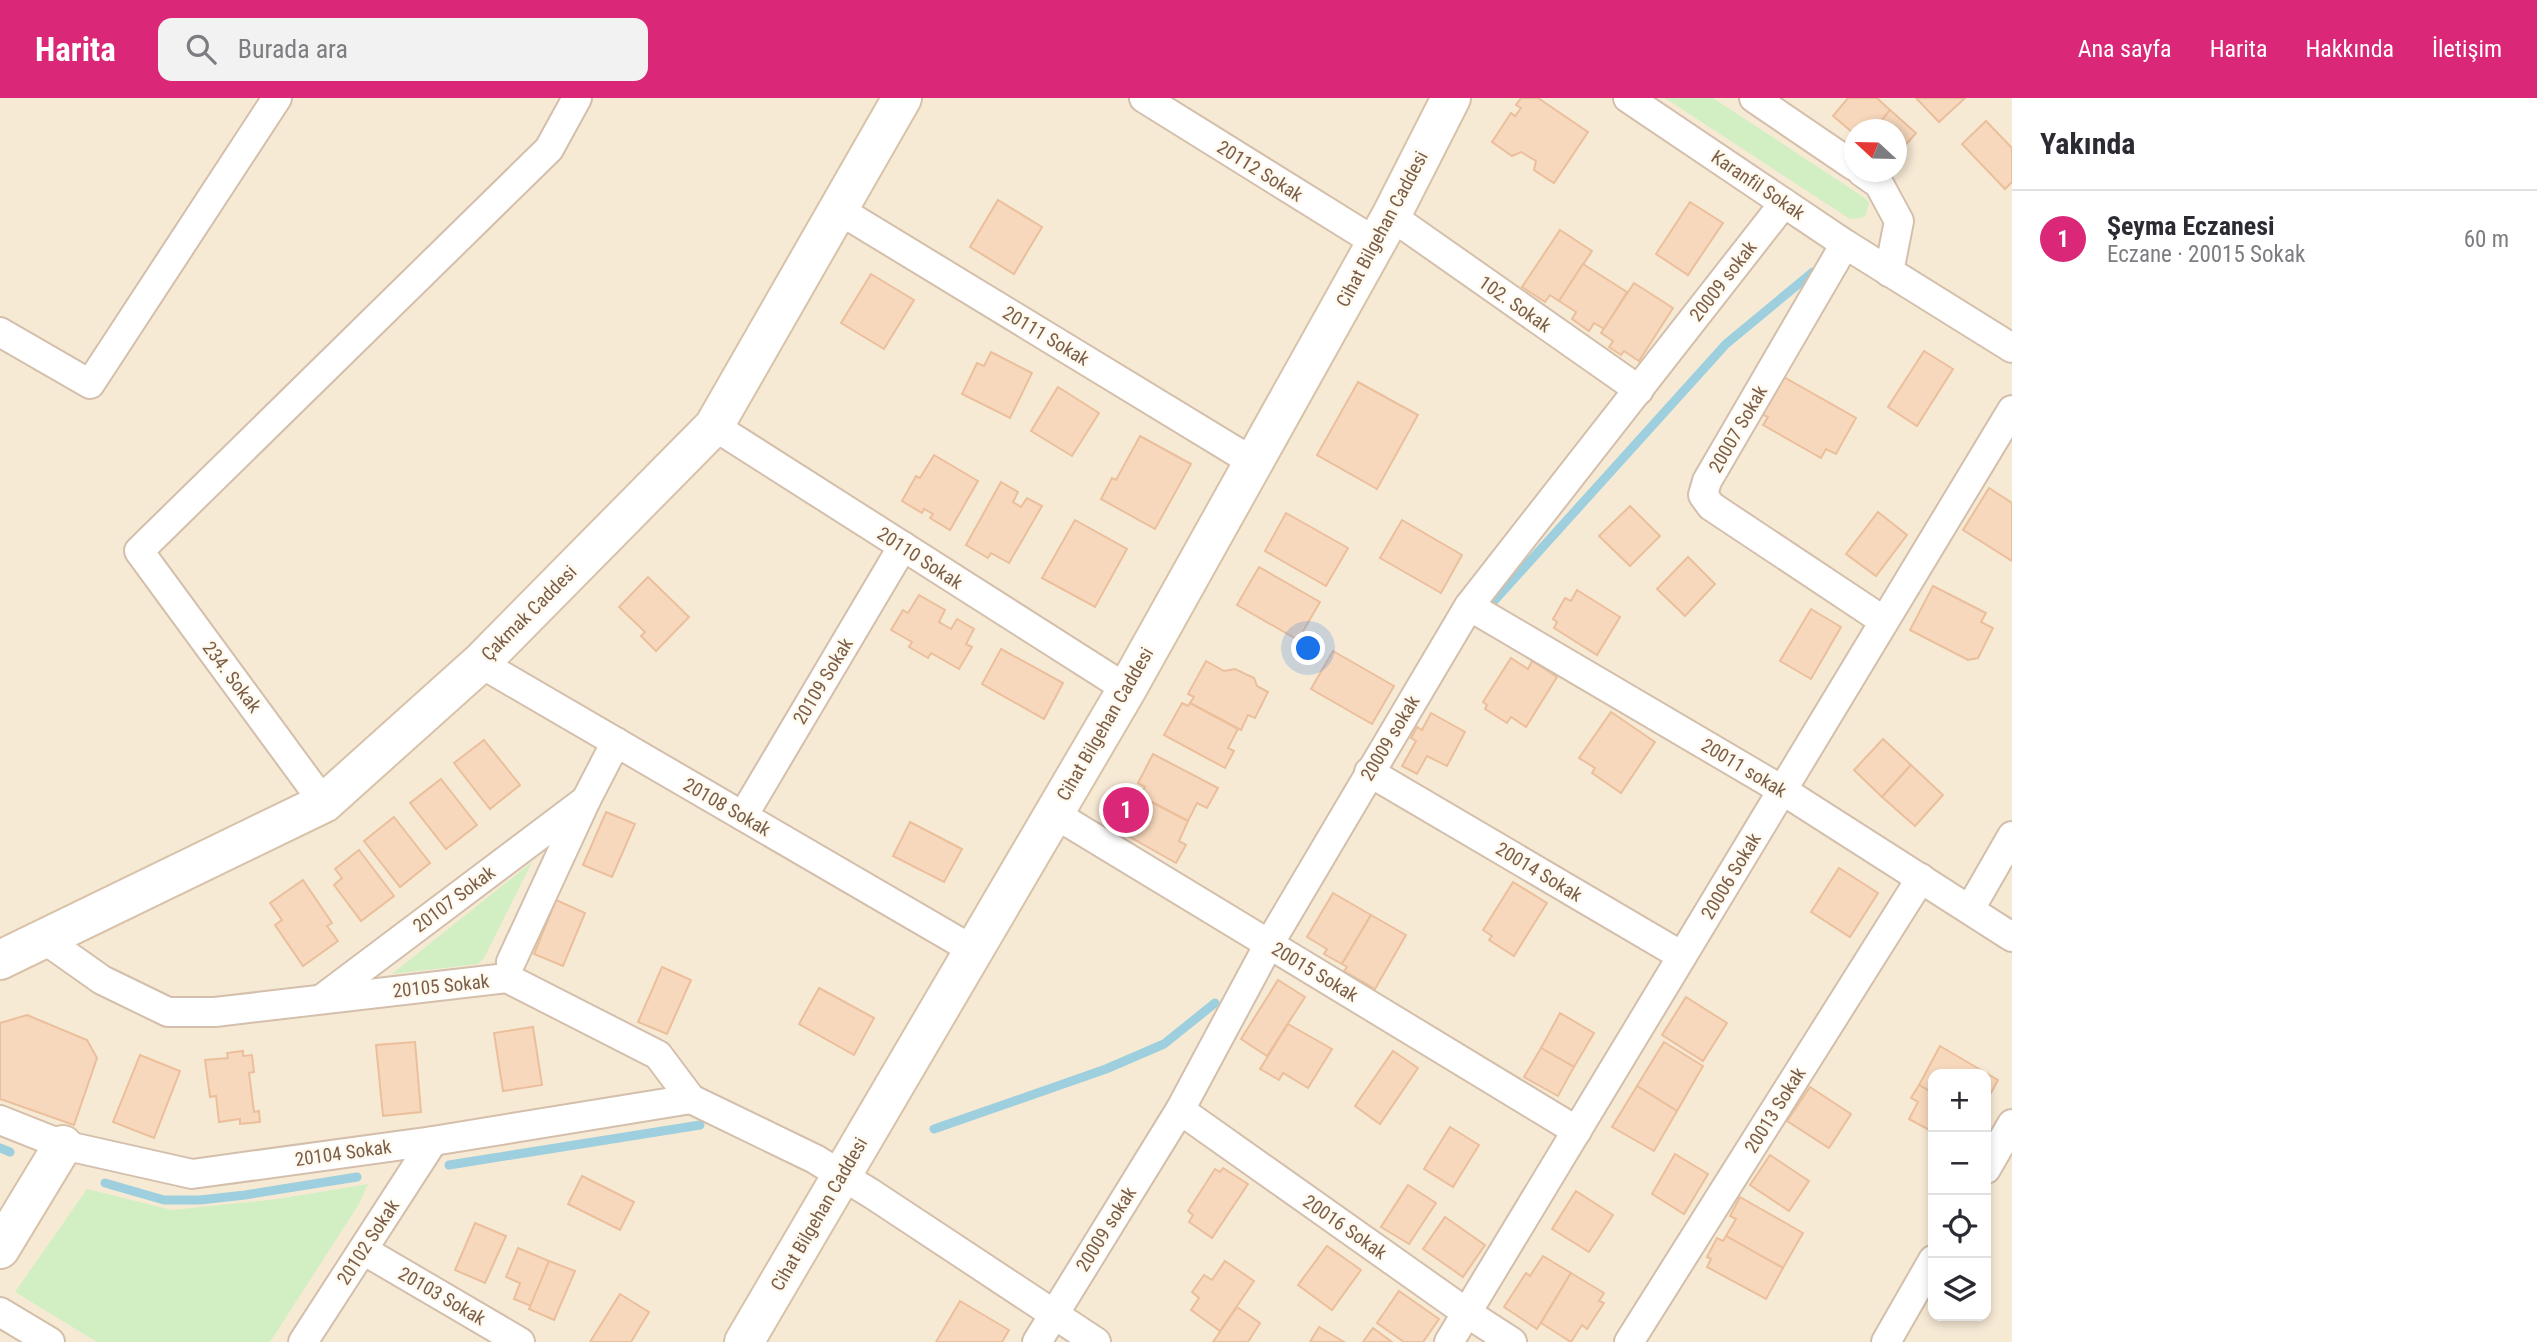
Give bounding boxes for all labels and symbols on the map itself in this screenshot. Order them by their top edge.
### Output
north arrow [1844,119,1907,182]
street label: 20112 Sokak [1213,136,1308,207]
street label: Karanfil Sokak [1707,145,1810,225]
street label: Cihat Bilgehan Caddesi [1331,147,1433,311]
street label: 20009 sokak [1684,236,1762,326]
street label: 102. Sokak [1474,271,1556,338]
street label: 20111 Sokak [999,301,1094,371]
street label: 20007 Sokak [1704,381,1772,477]
street label: 20110 Sokak [873,522,967,594]
street label: Çakmak Caddesi [477,561,581,665]
your location [1291,631,1325,665]
street label: 20109 Sokak [788,633,858,728]
street label: 234. Sokak [198,637,266,717]
street label: Cihat Bilgehan Caddesi [1052,643,1158,805]
street label: 20009 sokak [1356,691,1425,785]
street label: 20011 sokak [1697,734,1791,803]
street label: 20108 Sokak [679,773,775,841]
pin: 1 [1103,784,1149,836]
street label: 20006 Sokak [1696,828,1766,923]
street label: 20014 Sokak [1492,837,1587,907]
street label: 20107 Sokak [408,860,500,937]
street label: 20015 Sokak [1268,937,1363,1007]
street label: 20105 Sokak [392,969,491,1003]
street label: 20013 Sokak [1740,1062,1811,1157]
street label: Cihat Bilgehan Caddesi [766,1133,872,1295]
street label: 20104 Sokak [293,1135,393,1171]
street label: 20009 sokak [1071,1182,1141,1276]
street label: 20016 Sokak [1299,1190,1392,1264]
street label: 20102 Sokak [332,1195,404,1289]
street label: 20103 Sokak [394,1262,490,1330]

